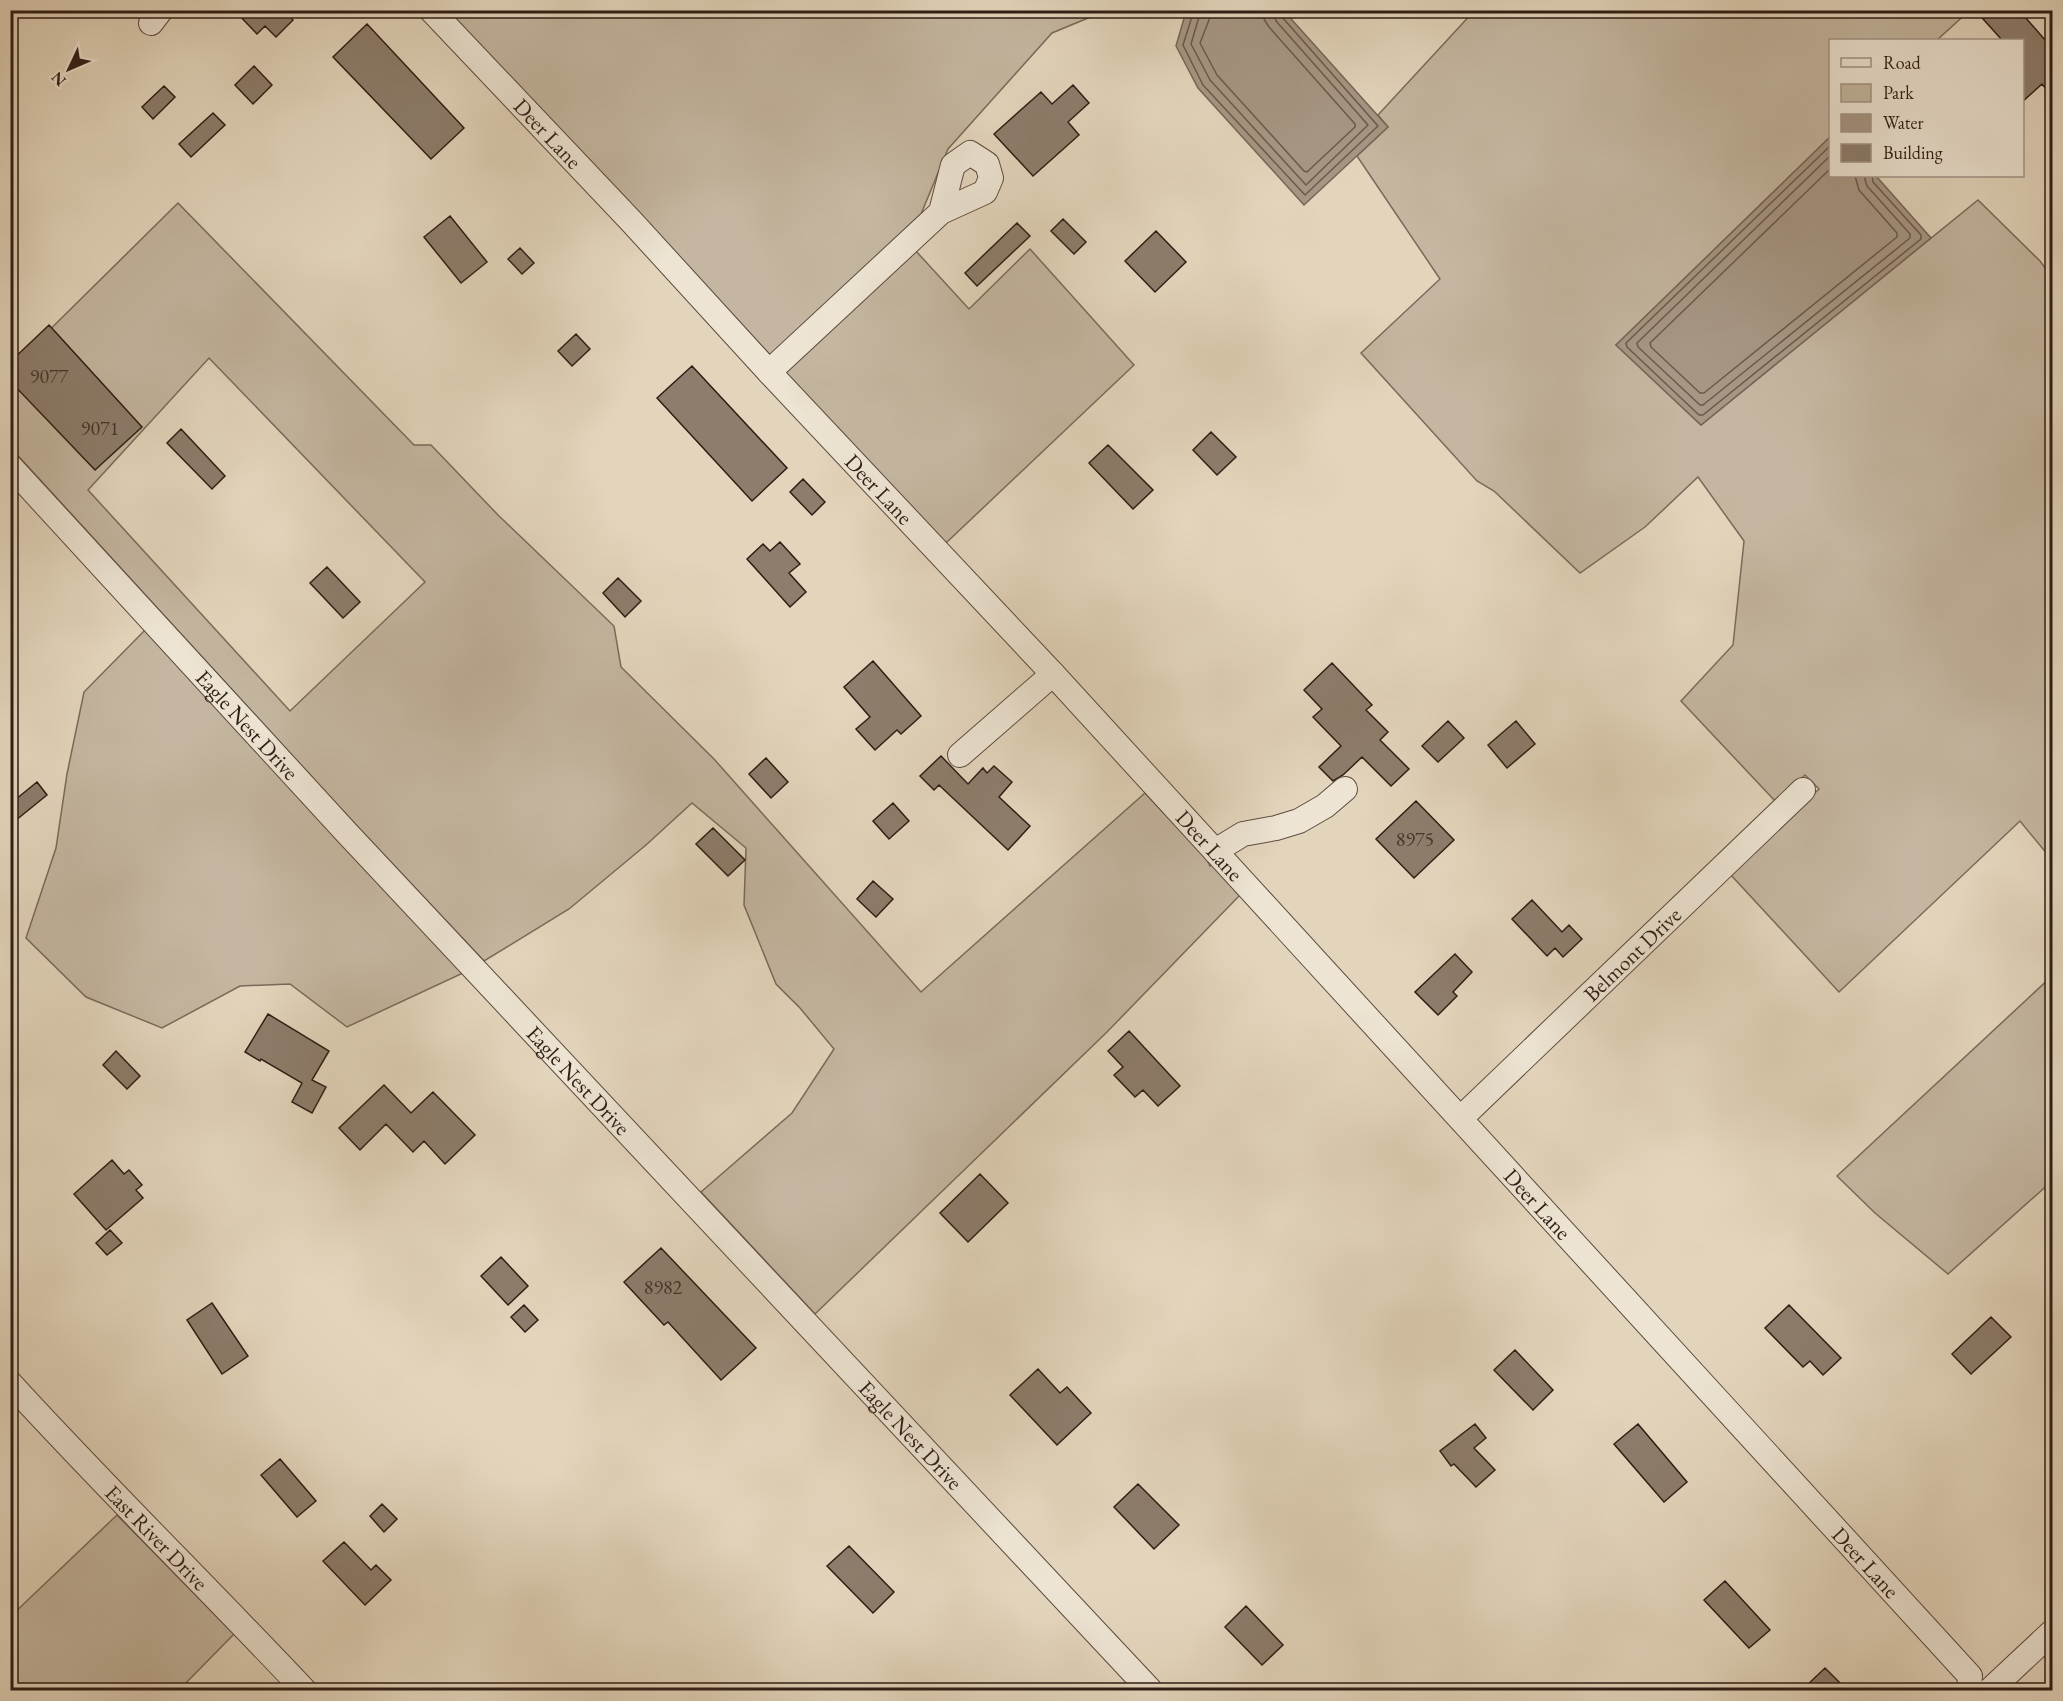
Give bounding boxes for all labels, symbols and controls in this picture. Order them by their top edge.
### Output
north arrow [39,39,99,99]
legend [1829,39,2024,177]
text: Road [1883,51,1922,74]
text: N [46,67,71,91]
text: Park [1883,81,1914,104]
street label: Deer Lane [507,92,589,175]
text: Water [1883,111,1924,134]
text: Building [1883,141,1943,164]
house number: 9077 [30,363,69,389]
house number: 9071 [81,415,119,441]
street label: Deer Lane [839,447,920,531]
street label: Eagle Nest Drive [189,663,306,786]
street label: Deer Lane [1170,803,1250,888]
house number: 8975 [1396,826,1434,852]
street label: Belmont Drive [1577,900,1687,1008]
street label: Eagle Nest Drive [520,1019,637,1142]
street label: Deer Lane [1498,1162,1578,1246]
house number: 8982 [644,1274,683,1300]
street label: Eagle Nest Drive [852,1374,970,1496]
street label: East River Drive [99,1478,215,1597]
street label: Deer Lane [1826,1520,1906,1605]

